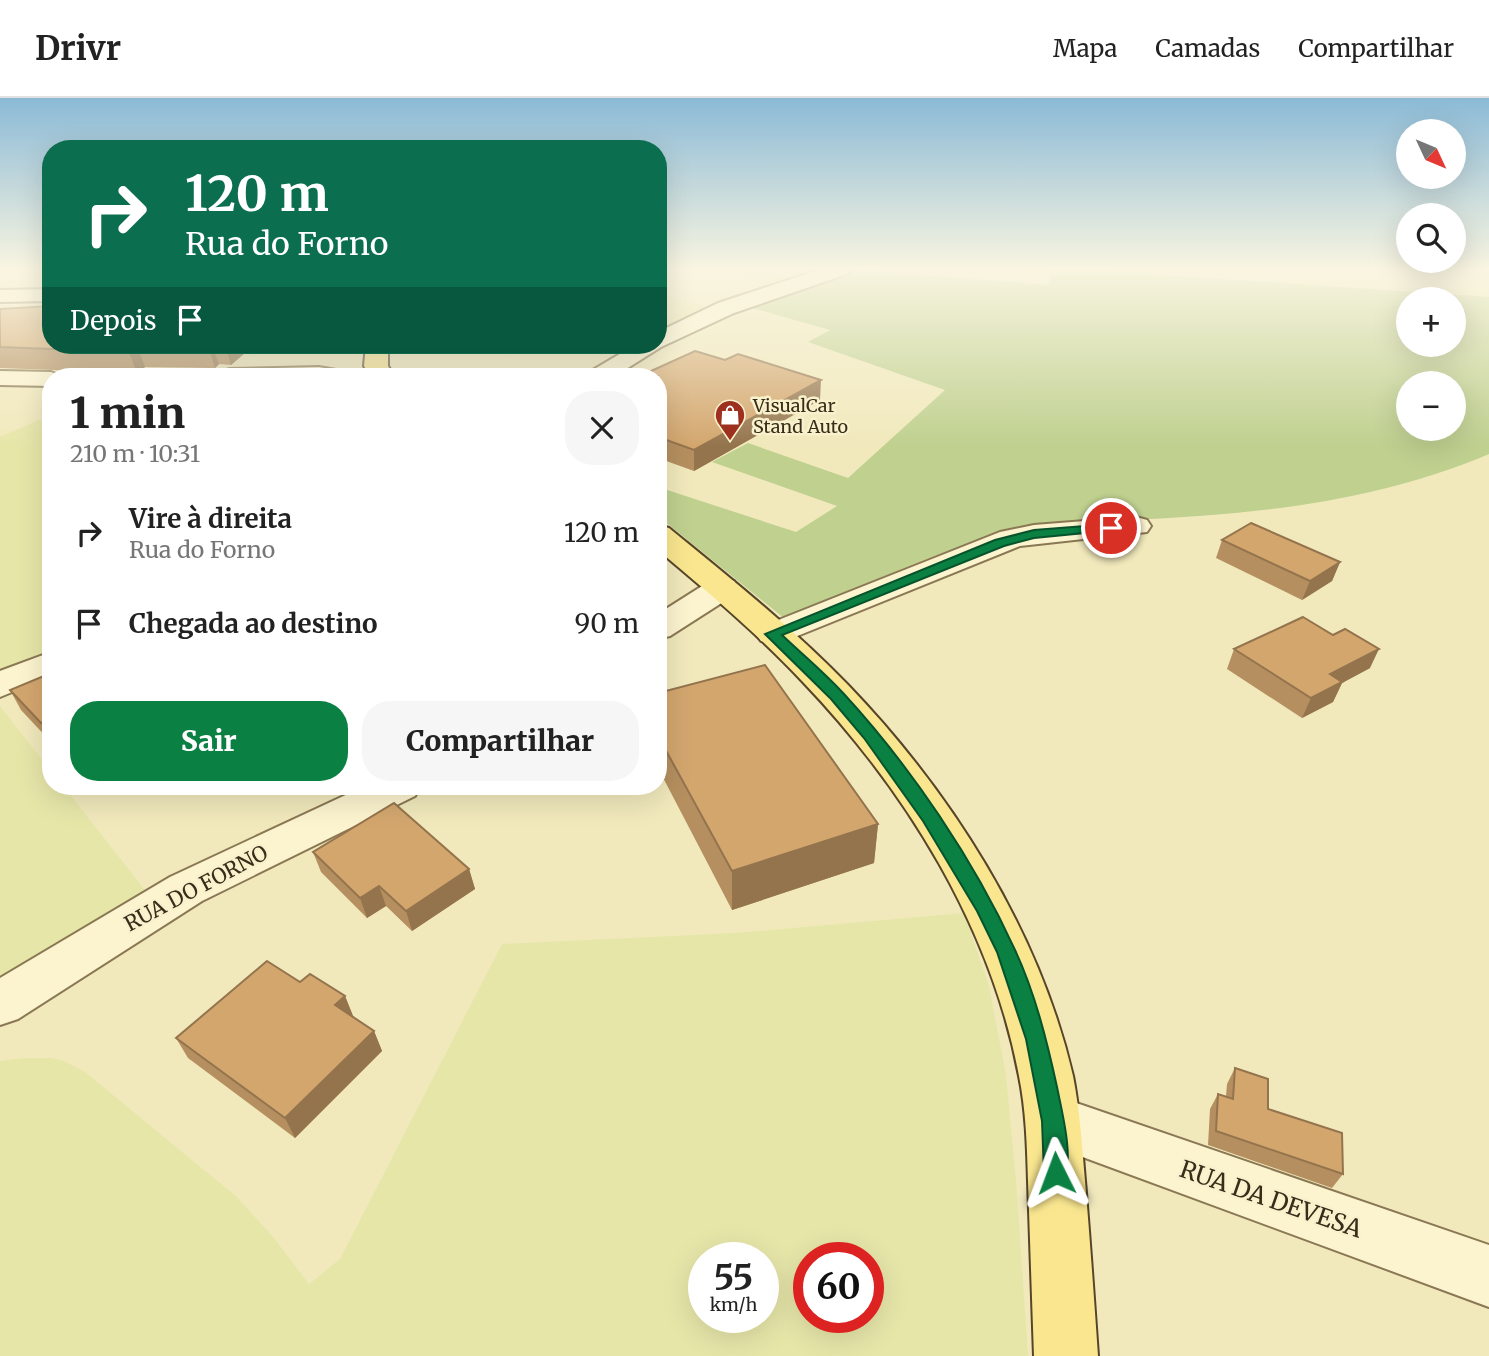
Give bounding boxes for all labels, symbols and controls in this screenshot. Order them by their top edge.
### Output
text: Drivr [35,28,121,69]
text: Mapa [1053,33,1117,64]
text: Camadas [1155,33,1260,64]
text: Compartilhar [1298,33,1454,64]
north arrow [1396,119,1466,189]
map controls [1396,119,1466,441]
text: 120 m [185,163,329,224]
icon: right [70,168,161,259]
button: search [1396,203,1466,273]
text: Rua do Forno [185,224,389,264]
button: + [1396,287,1466,357]
icon: arrive [171,301,209,339]
text: Depois [70,304,157,337]
button: − [1396,371,1466,441]
text: 1 min [70,387,185,439]
button: close [565,391,639,465]
place label: VisualCar Stand Auto [752,394,848,438]
shop icon: VisualCar Stand Auto [713,398,747,442]
text: 210 m · 10:31 [70,439,200,468]
pin [1081,498,1141,558]
text: Vire à direita [129,502,292,535]
icon: arrive [1092,509,1130,547]
icon: right [70,514,108,552]
text: 120 m [564,516,639,549]
text: Rua do Forno [129,535,275,564]
icon: arrive [70,605,108,643]
text: Chegada ao destino [129,607,378,640]
text: 90 m [575,607,639,640]
button: Sair [70,701,348,781]
button: Compartilhar [362,701,639,781]
street label: RUA DO FORNO [120,839,272,937]
position arrow [1019,1136,1093,1210]
street label: RUA DA DEVESA [1176,1153,1367,1245]
speed limit sign: 60 [793,1242,884,1333]
text: 55 [714,1256,753,1300]
text: km/h [710,1293,757,1316]

